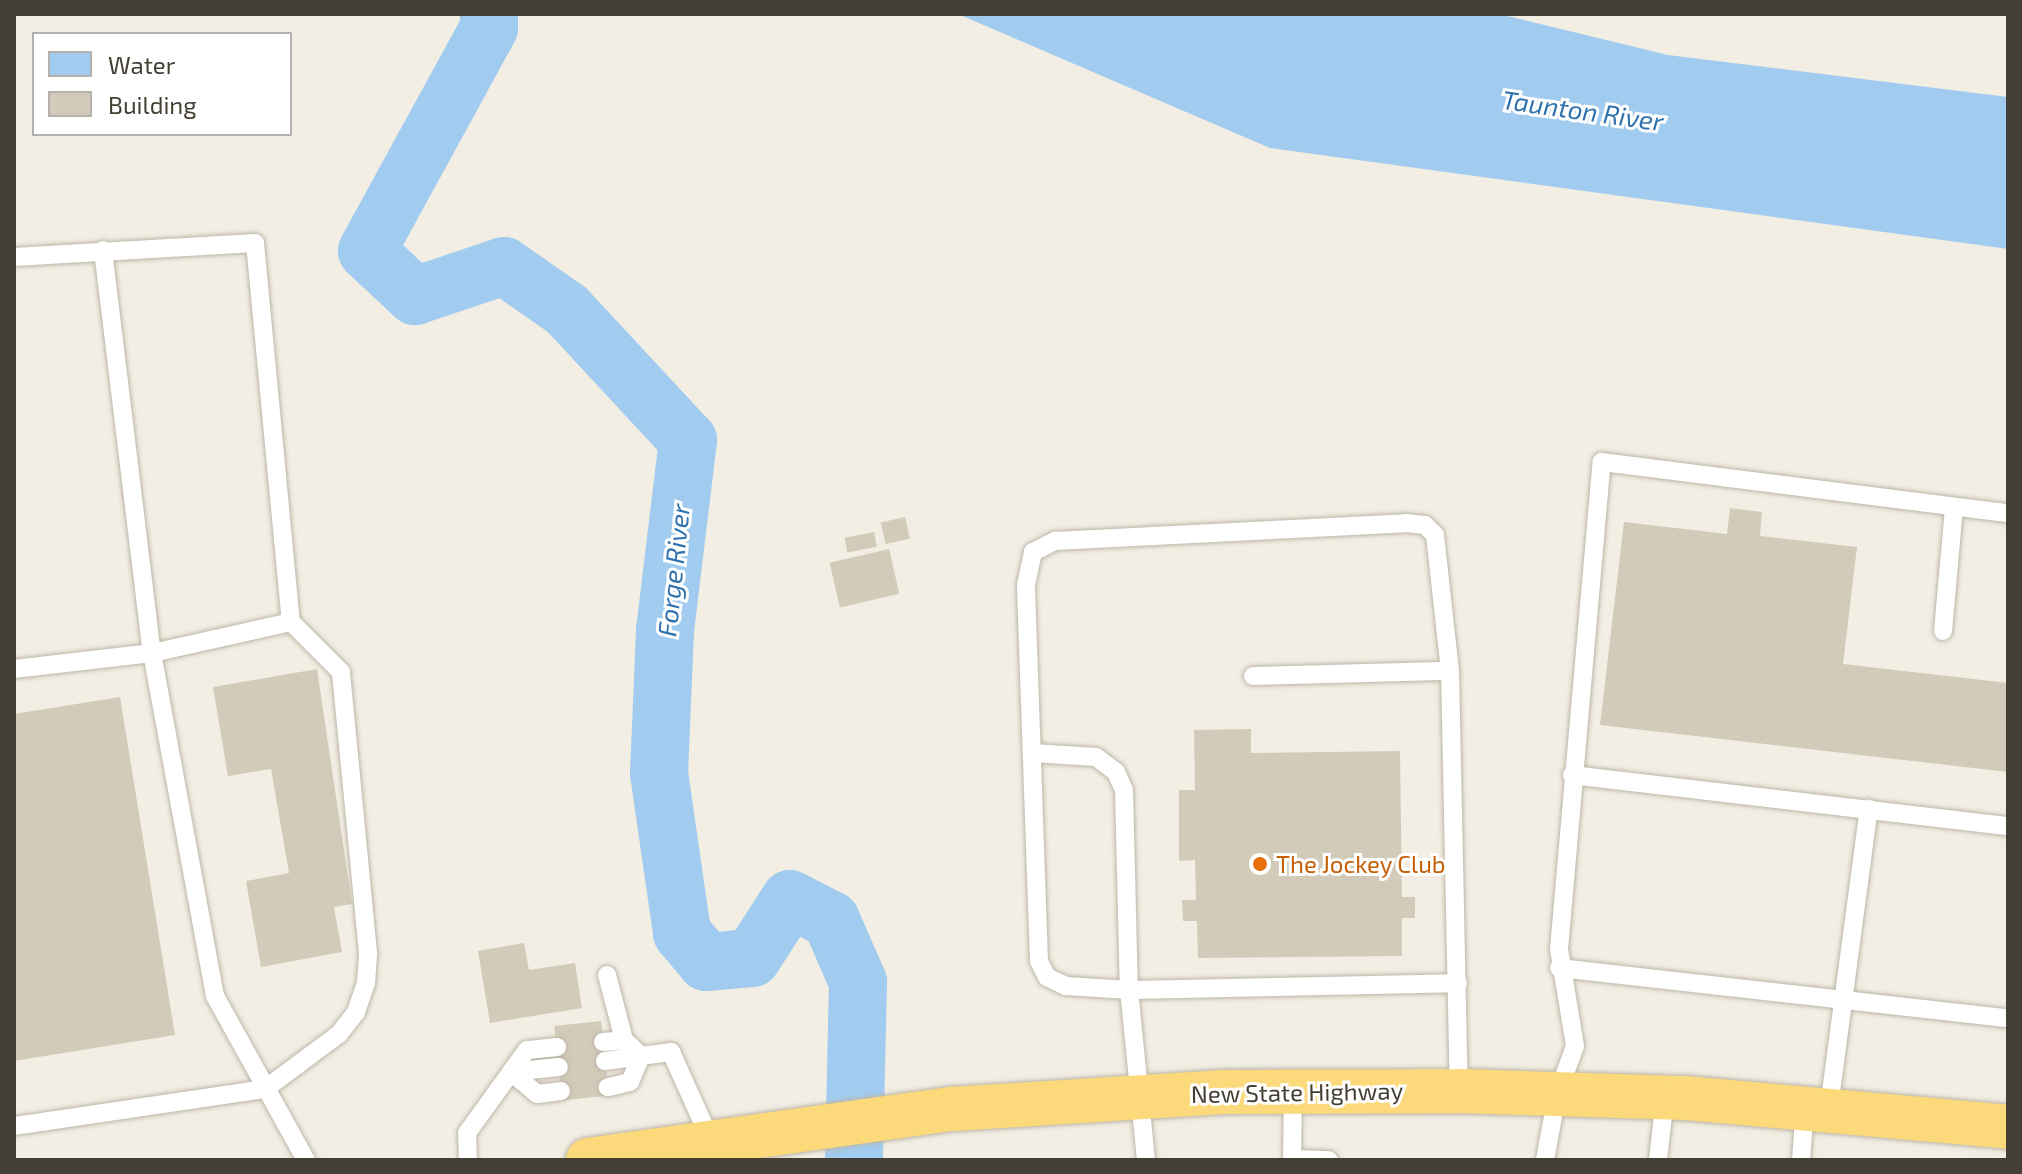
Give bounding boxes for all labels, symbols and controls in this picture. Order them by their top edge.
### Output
legend [32,32,292,136]
text: Water [108,50,175,79]
water label: Taunton River [1500,83,1666,137]
text: Building [108,90,197,119]
water label: Forge River [651,502,695,638]
place label: The Jockey Club [1276,850,1447,878]
marker: The Jockey Club [1251,855,1269,873]
street label: New State Highway [1190,1076,1404,1108]

